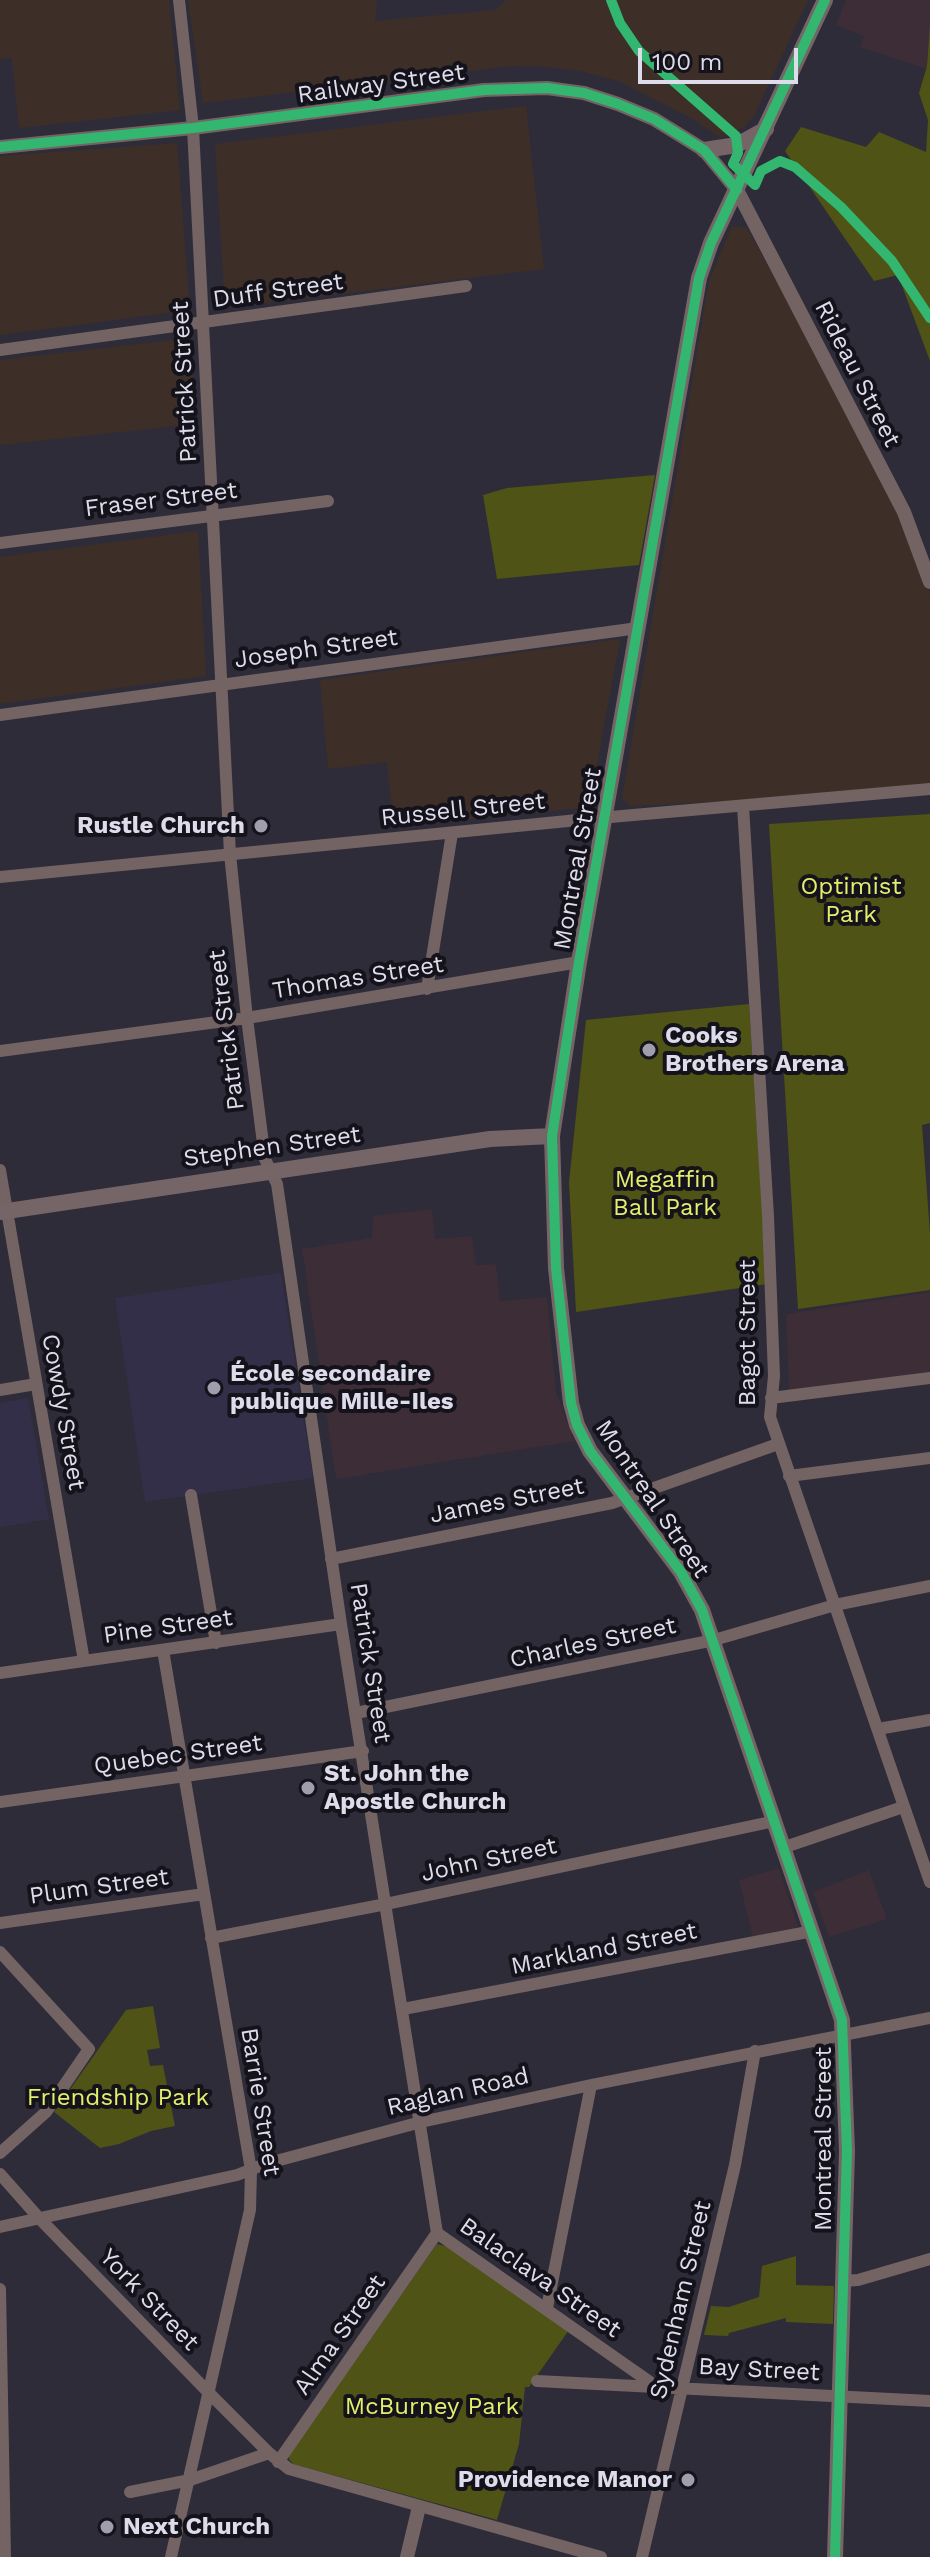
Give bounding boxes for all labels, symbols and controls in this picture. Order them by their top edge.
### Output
scale bar [642,32,802,82]
text: 100 m [652,48,722,76]
street label: Railway Street [296,58,466,110]
street label: Duff Street [211,268,345,314]
street label: Rideau Street [808,296,906,452]
street label: Patrick Street [166,301,204,463]
street label: Fraser Street [83,476,239,524]
street label: Joseph Street [232,623,400,675]
street label: Montreal Street [548,766,608,952]
street label: Russell Street [380,787,546,833]
place label: Rustle Church [77,812,245,840]
marker: Rustle Church [252,817,270,835]
park label: Optimist Park [800,873,902,929]
street label: Patrick Street [203,948,251,1112]
street label: Thomas Street [270,950,446,1006]
place label: Cooks Brothers Arena [665,1022,844,1078]
marker: Cooks Brothers Arena [640,1041,658,1059]
street label: Stephen Street [182,1120,362,1174]
park label: Megaffin Ball Park [613,1166,717,1222]
street label: Bagot Street [734,1260,762,1406]
street label: Cowdy Street [35,1332,91,1492]
place label: École secondaire publique Mille-Iles [230,1360,454,1416]
marker: École secondaire publique Mille-Iles [205,1379,223,1397]
street label: Montreal Street [589,1415,715,1583]
street label: James Street [427,1472,587,1530]
street label: Patrick Street [343,1581,397,1745]
street label: Pine Street [102,1604,234,1650]
street label: Charles Street [507,1611,679,1675]
street label: Quebec Street [92,1729,264,1781]
place label: St. John the Apostle Church [324,1760,506,1816]
marker: St. John the Apostle Church [299,1779,317,1797]
street label: John Street [419,1832,559,1888]
street label: Plum Street [28,1863,170,1911]
street label: Markland Street [509,1917,699,1981]
street label: Barrie Street [234,2026,286,2178]
street label: Montreal Street [810,2047,838,2231]
street label: Raglan Road [384,2062,532,2122]
park label: Friendship Park [27,2084,209,2112]
street label: Sydenham Street [644,2198,718,2402]
street label: Balaclava Street [454,2212,626,2344]
street label: York Street [93,2243,205,2357]
street label: Alma Street [288,2269,392,2401]
street label: Bay Street [698,2352,820,2388]
park label: McBurney Park [345,2393,519,2421]
place label: Providence Manor [458,2466,672,2494]
marker: Providence Manor [679,2471,697,2489]
place label: Next Church [123,2513,270,2541]
marker: Next Church [98,2518,116,2536]

